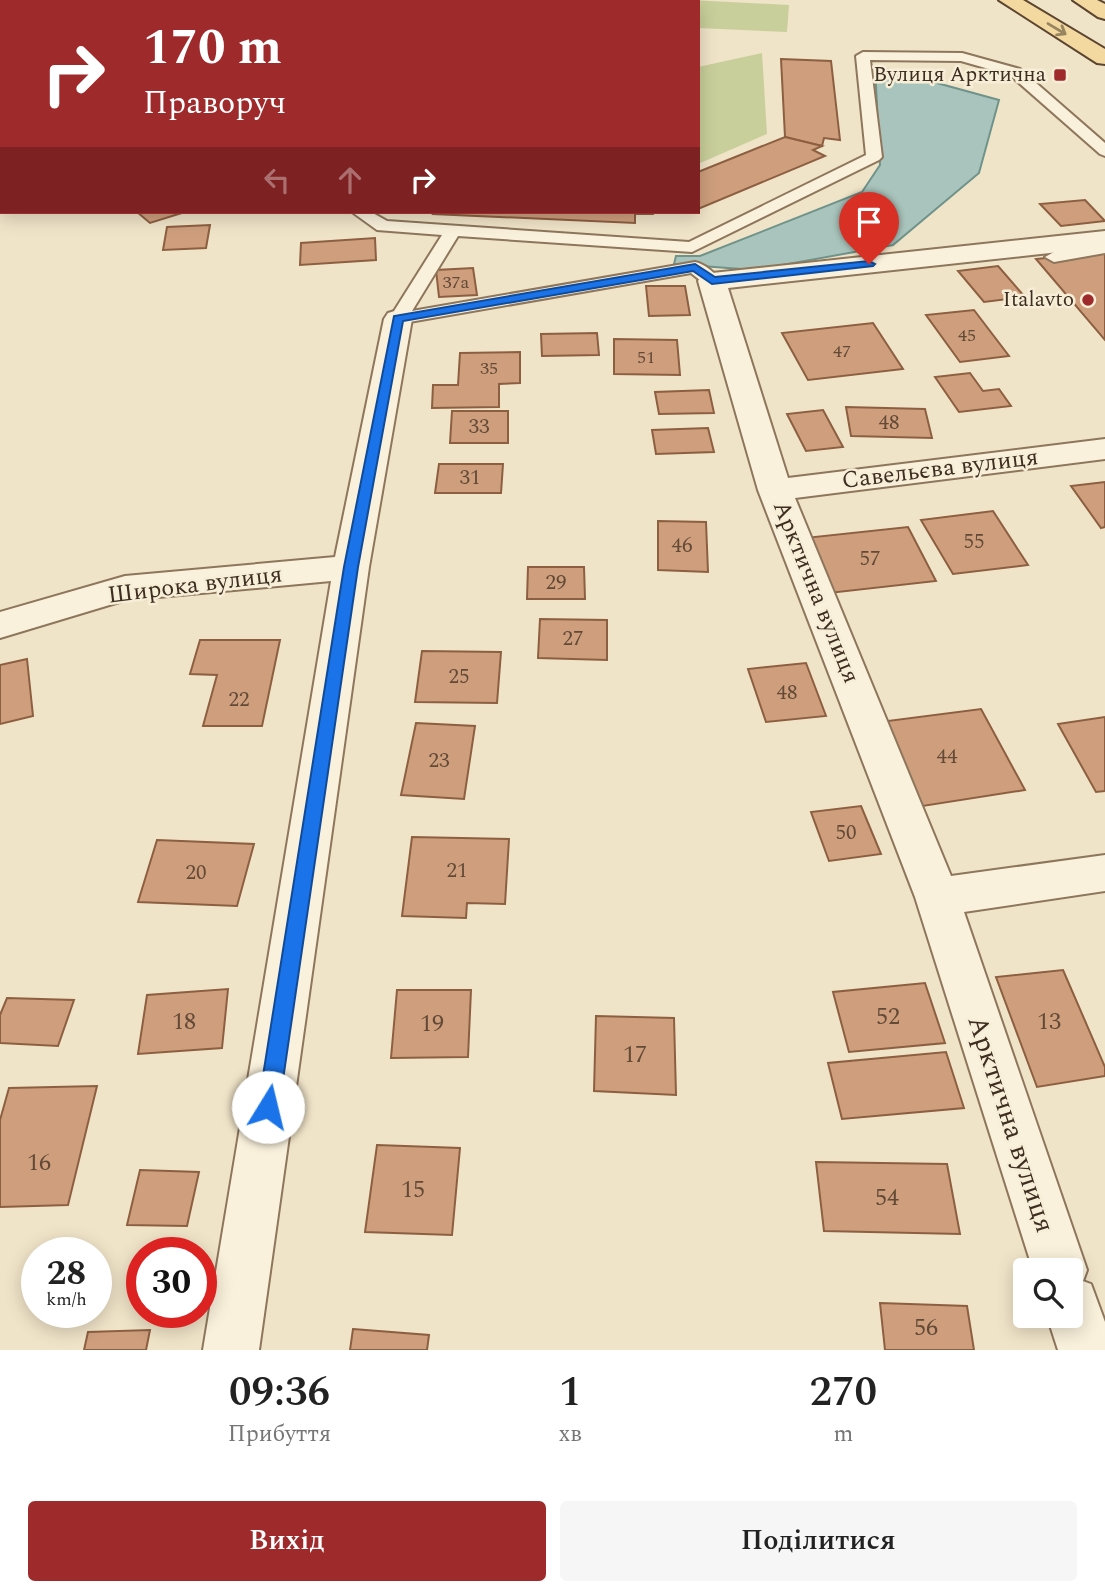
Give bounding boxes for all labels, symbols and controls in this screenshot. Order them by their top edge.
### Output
text: 170 m [143,11,282,86]
one-way arrow [1046,22,1066,36]
icon: right [28,28,119,119]
place label: Вулиця Арктична [873,59,1047,91]
marker: Вулиця Арктична [1052,67,1068,83]
text: Праворуч [143,79,286,128]
icon: left [258,161,296,199]
icon: ahead [331,161,369,199]
icon: right [404,161,442,199]
pin [839,192,899,264]
icon: arrive [850,203,888,241]
house number: 37а [443,269,470,296]
place label: Italavto [1003,284,1074,316]
marker: Italavto [1080,292,1096,308]
house number: 45 [958,322,976,349]
house number: 47 [833,338,851,365]
house number: 51 [637,344,655,371]
house number: 35 [480,355,498,382]
house number: 48 [879,407,900,439]
house number: 33 [469,411,490,443]
street label: Савельєва вулиця [840,439,1040,499]
house number: 31 [460,462,481,494]
street label: Арктична вулиця [763,495,869,689]
house number: 55 [964,526,985,558]
house number: 46 [672,530,693,562]
house number: 57 [860,543,881,575]
street label: Широка вулиця [106,556,284,614]
house number: 29 [546,567,567,599]
house number: 27 [563,623,584,655]
house number: 25 [449,661,470,693]
house number: 48 [777,677,798,709]
house number: 22 [229,684,250,716]
house number: 44 [937,741,958,773]
house number: 23 [429,745,450,777]
house number: 50 [836,817,857,849]
house number: 21 [447,855,468,887]
house number: 20 [186,857,207,889]
house number: 52 [876,999,900,1035]
house number: 18 [172,1004,196,1040]
house number: 13 [1037,1004,1061,1040]
house number: 19 [420,1006,444,1042]
street label: Арктична вулиця [956,1010,1066,1238]
house number: 17 [623,1037,647,1073]
position arrow [231,1070,305,1144]
house number: 16 [27,1145,51,1181]
house number: 15 [401,1172,425,1208]
house number: 54 [875,1180,899,1216]
speed limit sign: 30 [126,1237,217,1328]
text: 28 [47,1247,86,1300]
map controls [1013,1258,1083,1328]
button: search [1013,1258,1083,1328]
text: km/h [46,1286,87,1313]
house number: 56 [914,1310,938,1346]
text: 09:36 [229,1361,330,1424]
text: 1 [559,1361,582,1424]
text: 270 [810,1361,877,1424]
text: Прибуття [228,1417,331,1452]
text: хв [559,1417,582,1452]
text: m [833,1417,853,1452]
button: Вихід [28,1501,546,1581]
button: Поділитися [560,1501,1077,1581]

